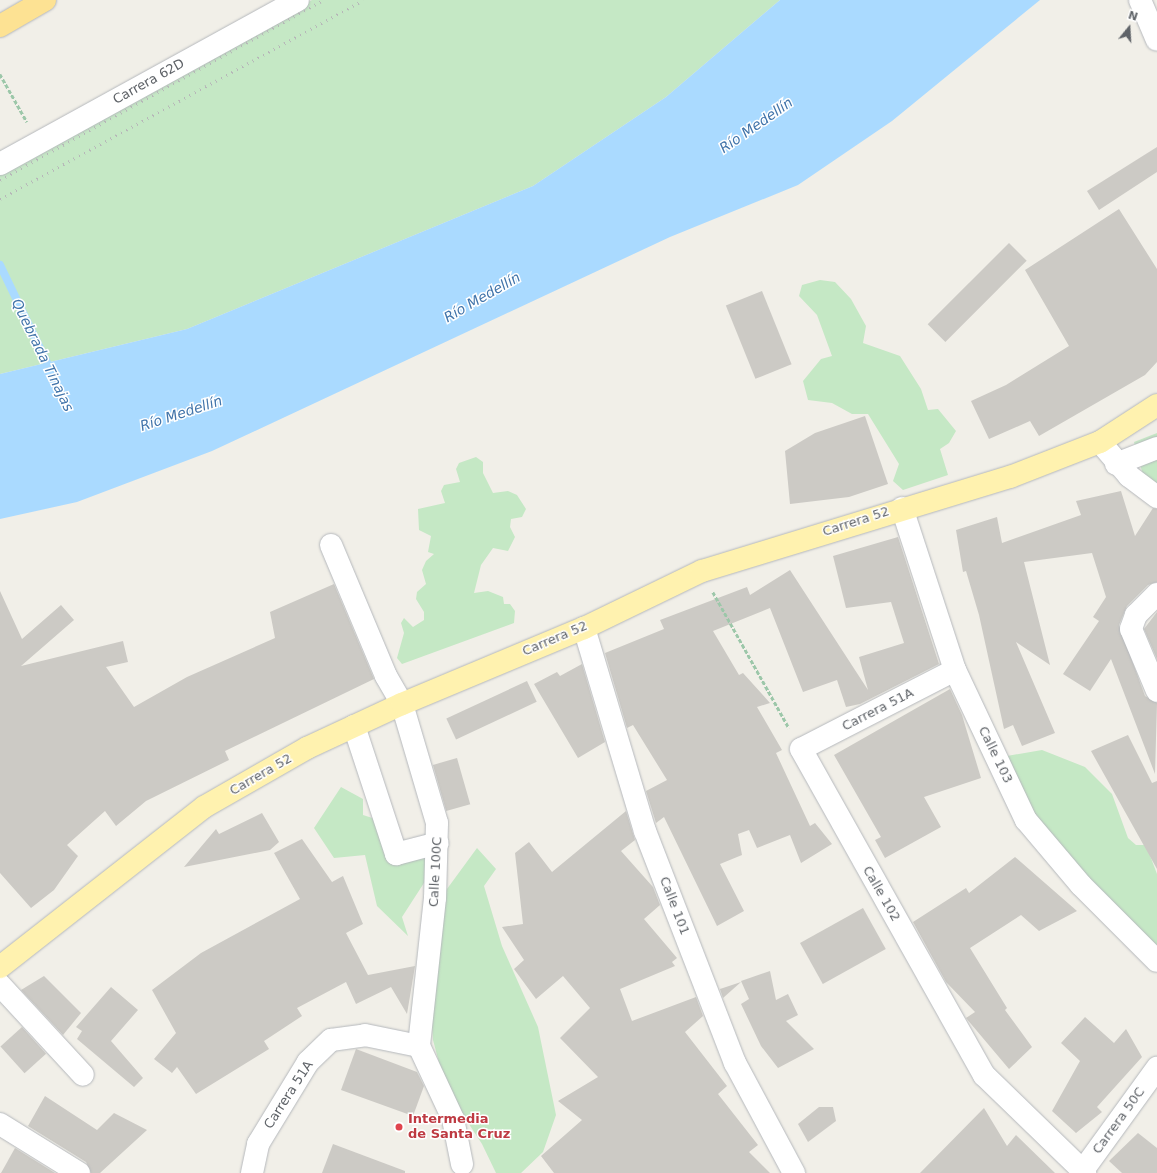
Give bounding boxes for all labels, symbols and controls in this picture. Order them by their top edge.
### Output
north arrow [1109,8,1149,48]
text: N [1126,9,1139,24]
street label: Carrera 62D [111,56,187,108]
water label: Río Medellín [716,94,796,156]
water label: Río Medellín [441,268,523,326]
water label: Quebrada Tinajas [8,296,78,414]
water label: Río Medellín [138,392,224,434]
street label: Carrera 52 [821,504,891,540]
street label: Carrera 52 [520,618,590,660]
street label: Carrera 51A [840,685,916,735]
street label: Calle 103 [975,724,1015,786]
street label: Carrera 52 [227,751,295,799]
street label: Calle 100C [426,836,446,908]
street label: Calle 102 [859,864,903,924]
street label: Calle 101 [656,875,692,937]
street label: Carrera 51A [261,1058,317,1132]
street label: Carrera 50C [1090,1085,1148,1157]
place label: Intermedia de Santa Cruz [408,1112,510,1143]
marker: Intermedia de Santa Cruz [393,1121,405,1133]

